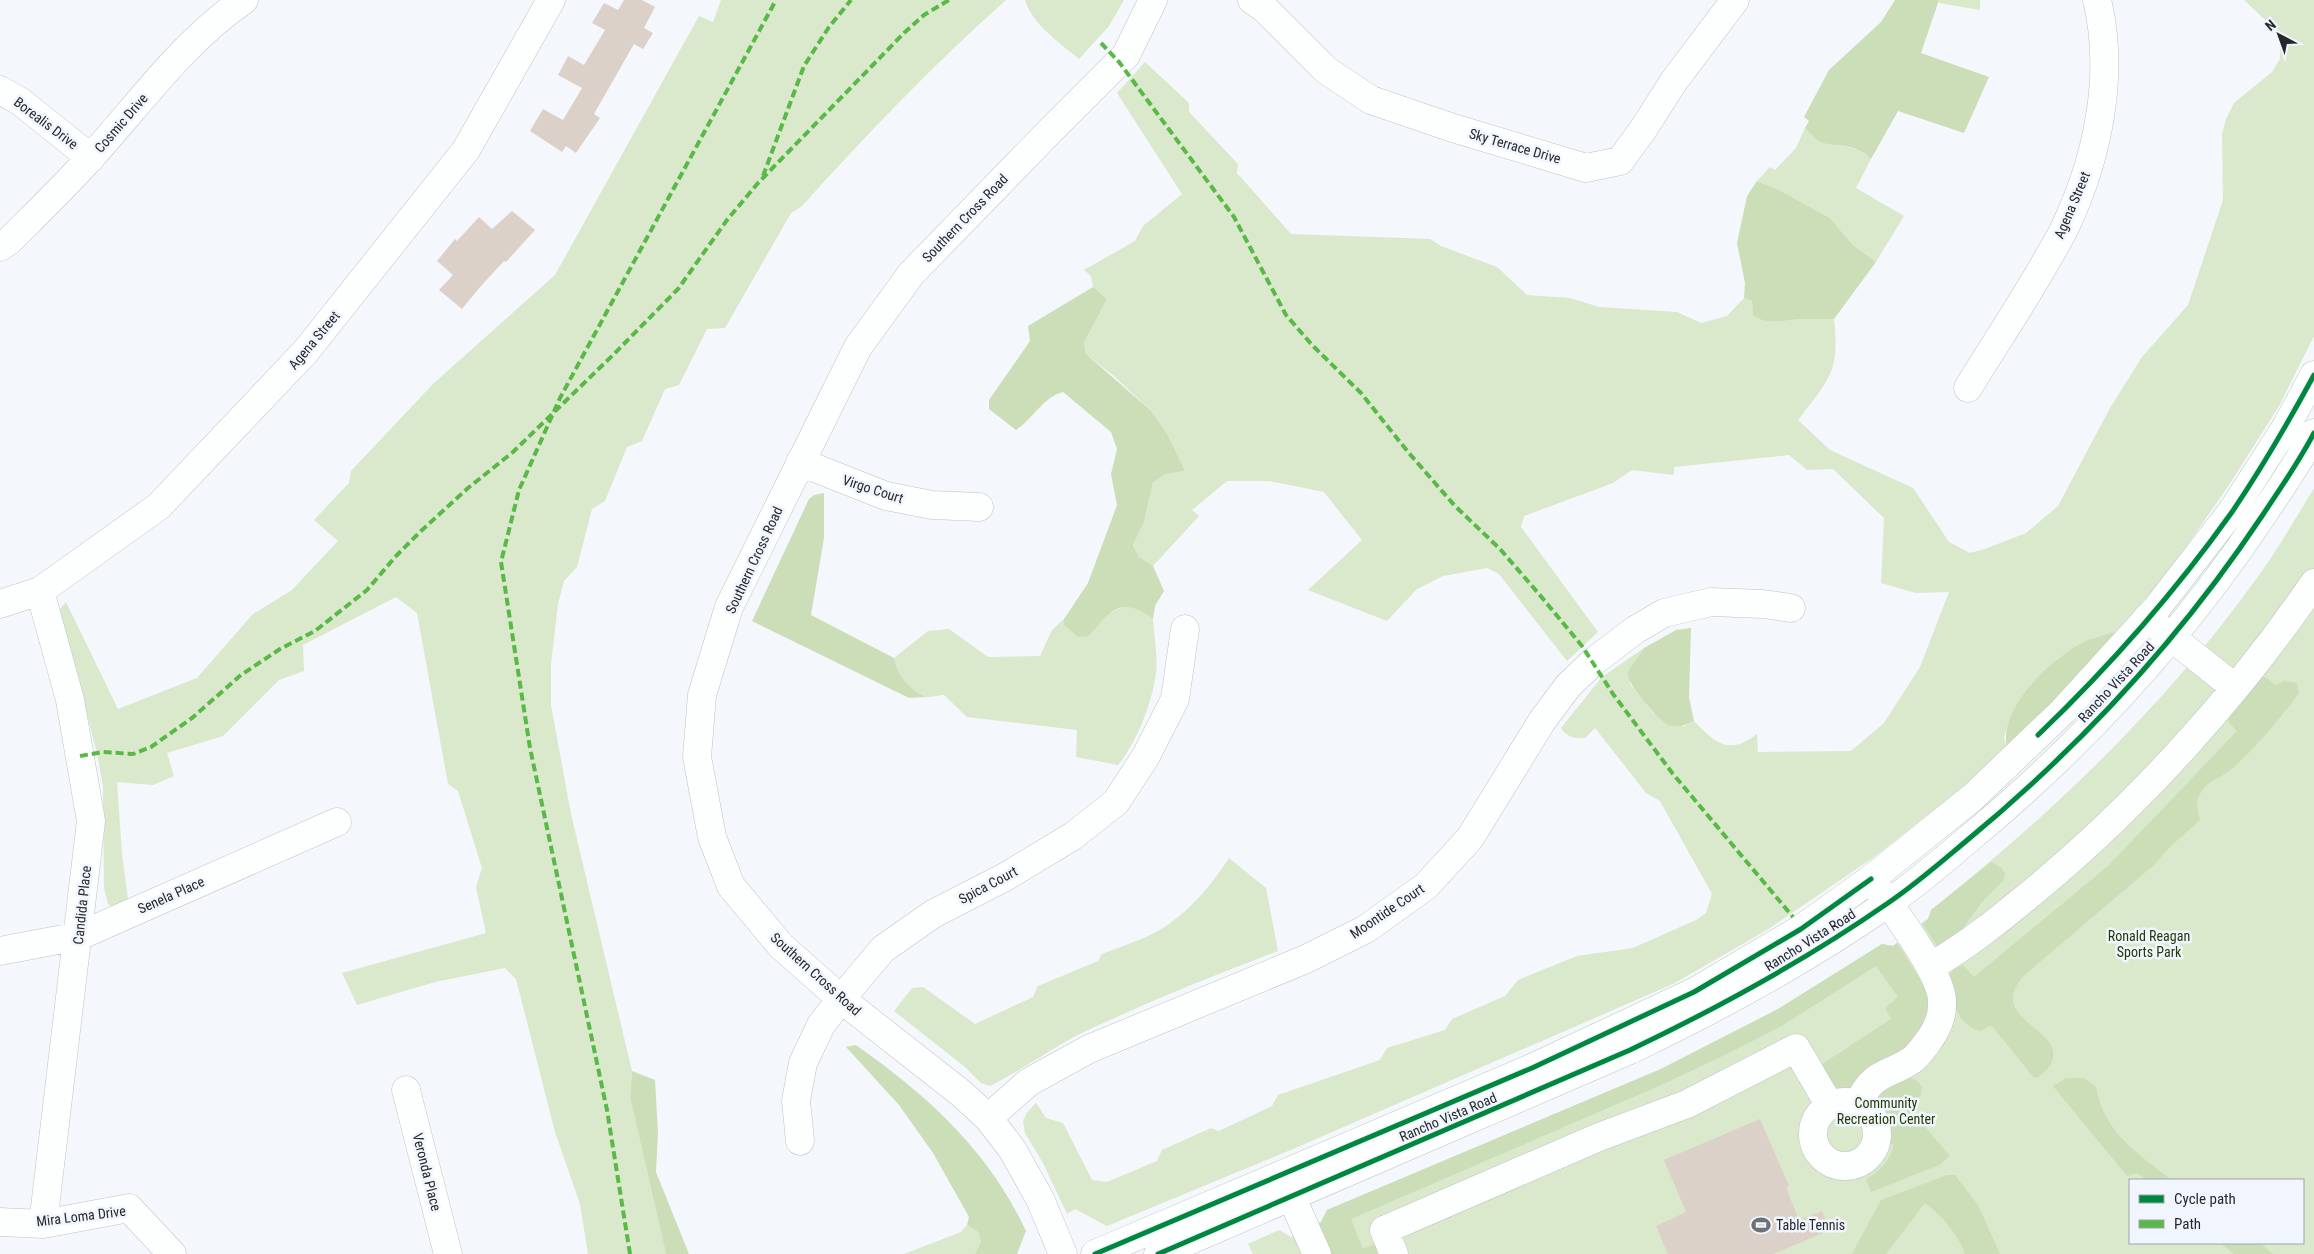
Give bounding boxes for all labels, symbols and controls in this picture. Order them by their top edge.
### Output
north arrow [2254,10,2304,60]
text: N [2262,16,2279,34]
street label: Cosmic Drive [91,90,151,156]
street label: Borealis Drive [11,94,82,153]
street label: Sky Terrace Drive [1467,125,1563,167]
street label: Agena Street [2051,169,2093,241]
street label: Southern Cross Road [919,171,1011,265]
street label: Agena Street [285,308,343,372]
street label: Virgo Court [841,472,905,506]
street label: Southern Cross Road [722,504,786,616]
street label: Rancho Vista Road [2075,639,2157,725]
street label: Spica Court [956,863,1020,907]
street label: Candida Place [70,864,94,945]
street label: Senela Place [135,873,207,917]
street label: Moontide Court [1347,880,1427,942]
street label: Rancho Vista Road [1762,906,1858,974]
park label: Ronald Reagan Sports Park [2108,928,2190,960]
street label: Southern Cross Road [768,929,864,1019]
street label: Rancho Vista Road [1397,1089,1499,1145]
park label: Community Recreation Center [1837,1095,1935,1127]
street label: Veronda Place [410,1131,444,1213]
legend [2129,1179,2304,1244]
text: Cycle path [2174,1190,2236,1208]
street label: Mira Loma Drive [35,1203,127,1229]
sports icon: Table Tennis [1750,1214,1772,1236]
text: Path [2174,1215,2201,1233]
place label: Table Tennis [1776,1217,1845,1233]

